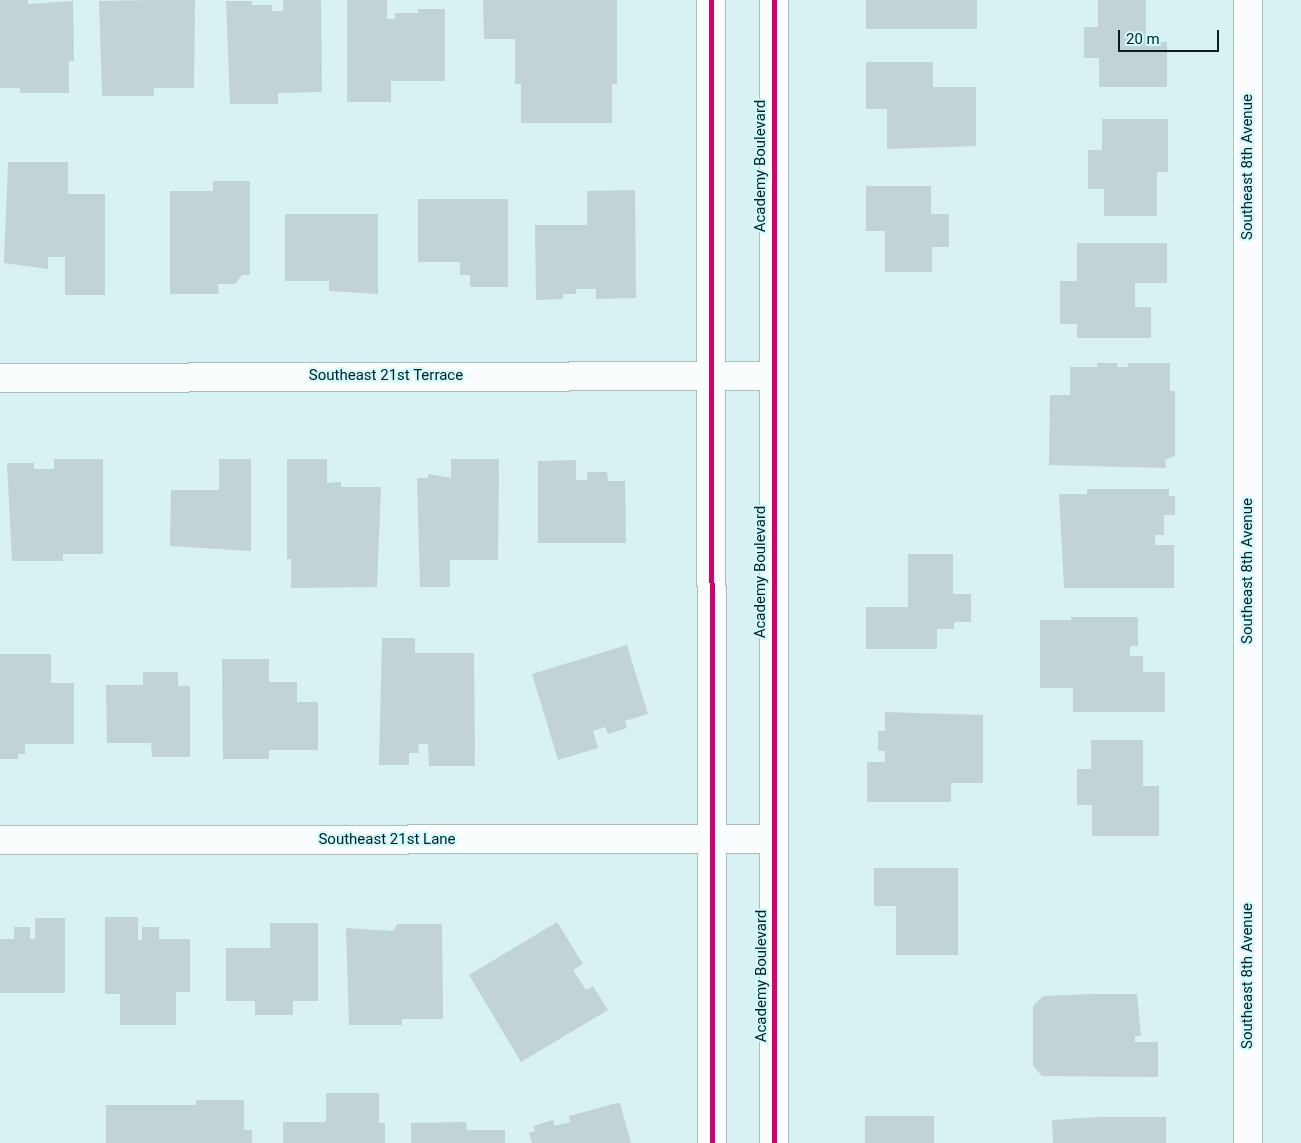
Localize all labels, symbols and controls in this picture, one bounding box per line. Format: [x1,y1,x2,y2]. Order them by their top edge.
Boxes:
scale bar [1121,20,1222,52]
text: 20 m [1126,30,1160,48]
street label: Southeast 8th Avenue [1239,94,1257,240]
street label: Academy Boulevard [752,100,770,232]
street label: Southeast 21st Terrace [309,367,463,385]
street label: Southeast 8th Avenue [1239,498,1257,644]
street label: Academy Boulevard [752,506,770,638]
street label: Southeast 21st Lane [318,831,456,849]
street label: Southeast 8th Avenue [1239,903,1257,1049]
street label: Academy Boulevard [753,910,771,1042]

